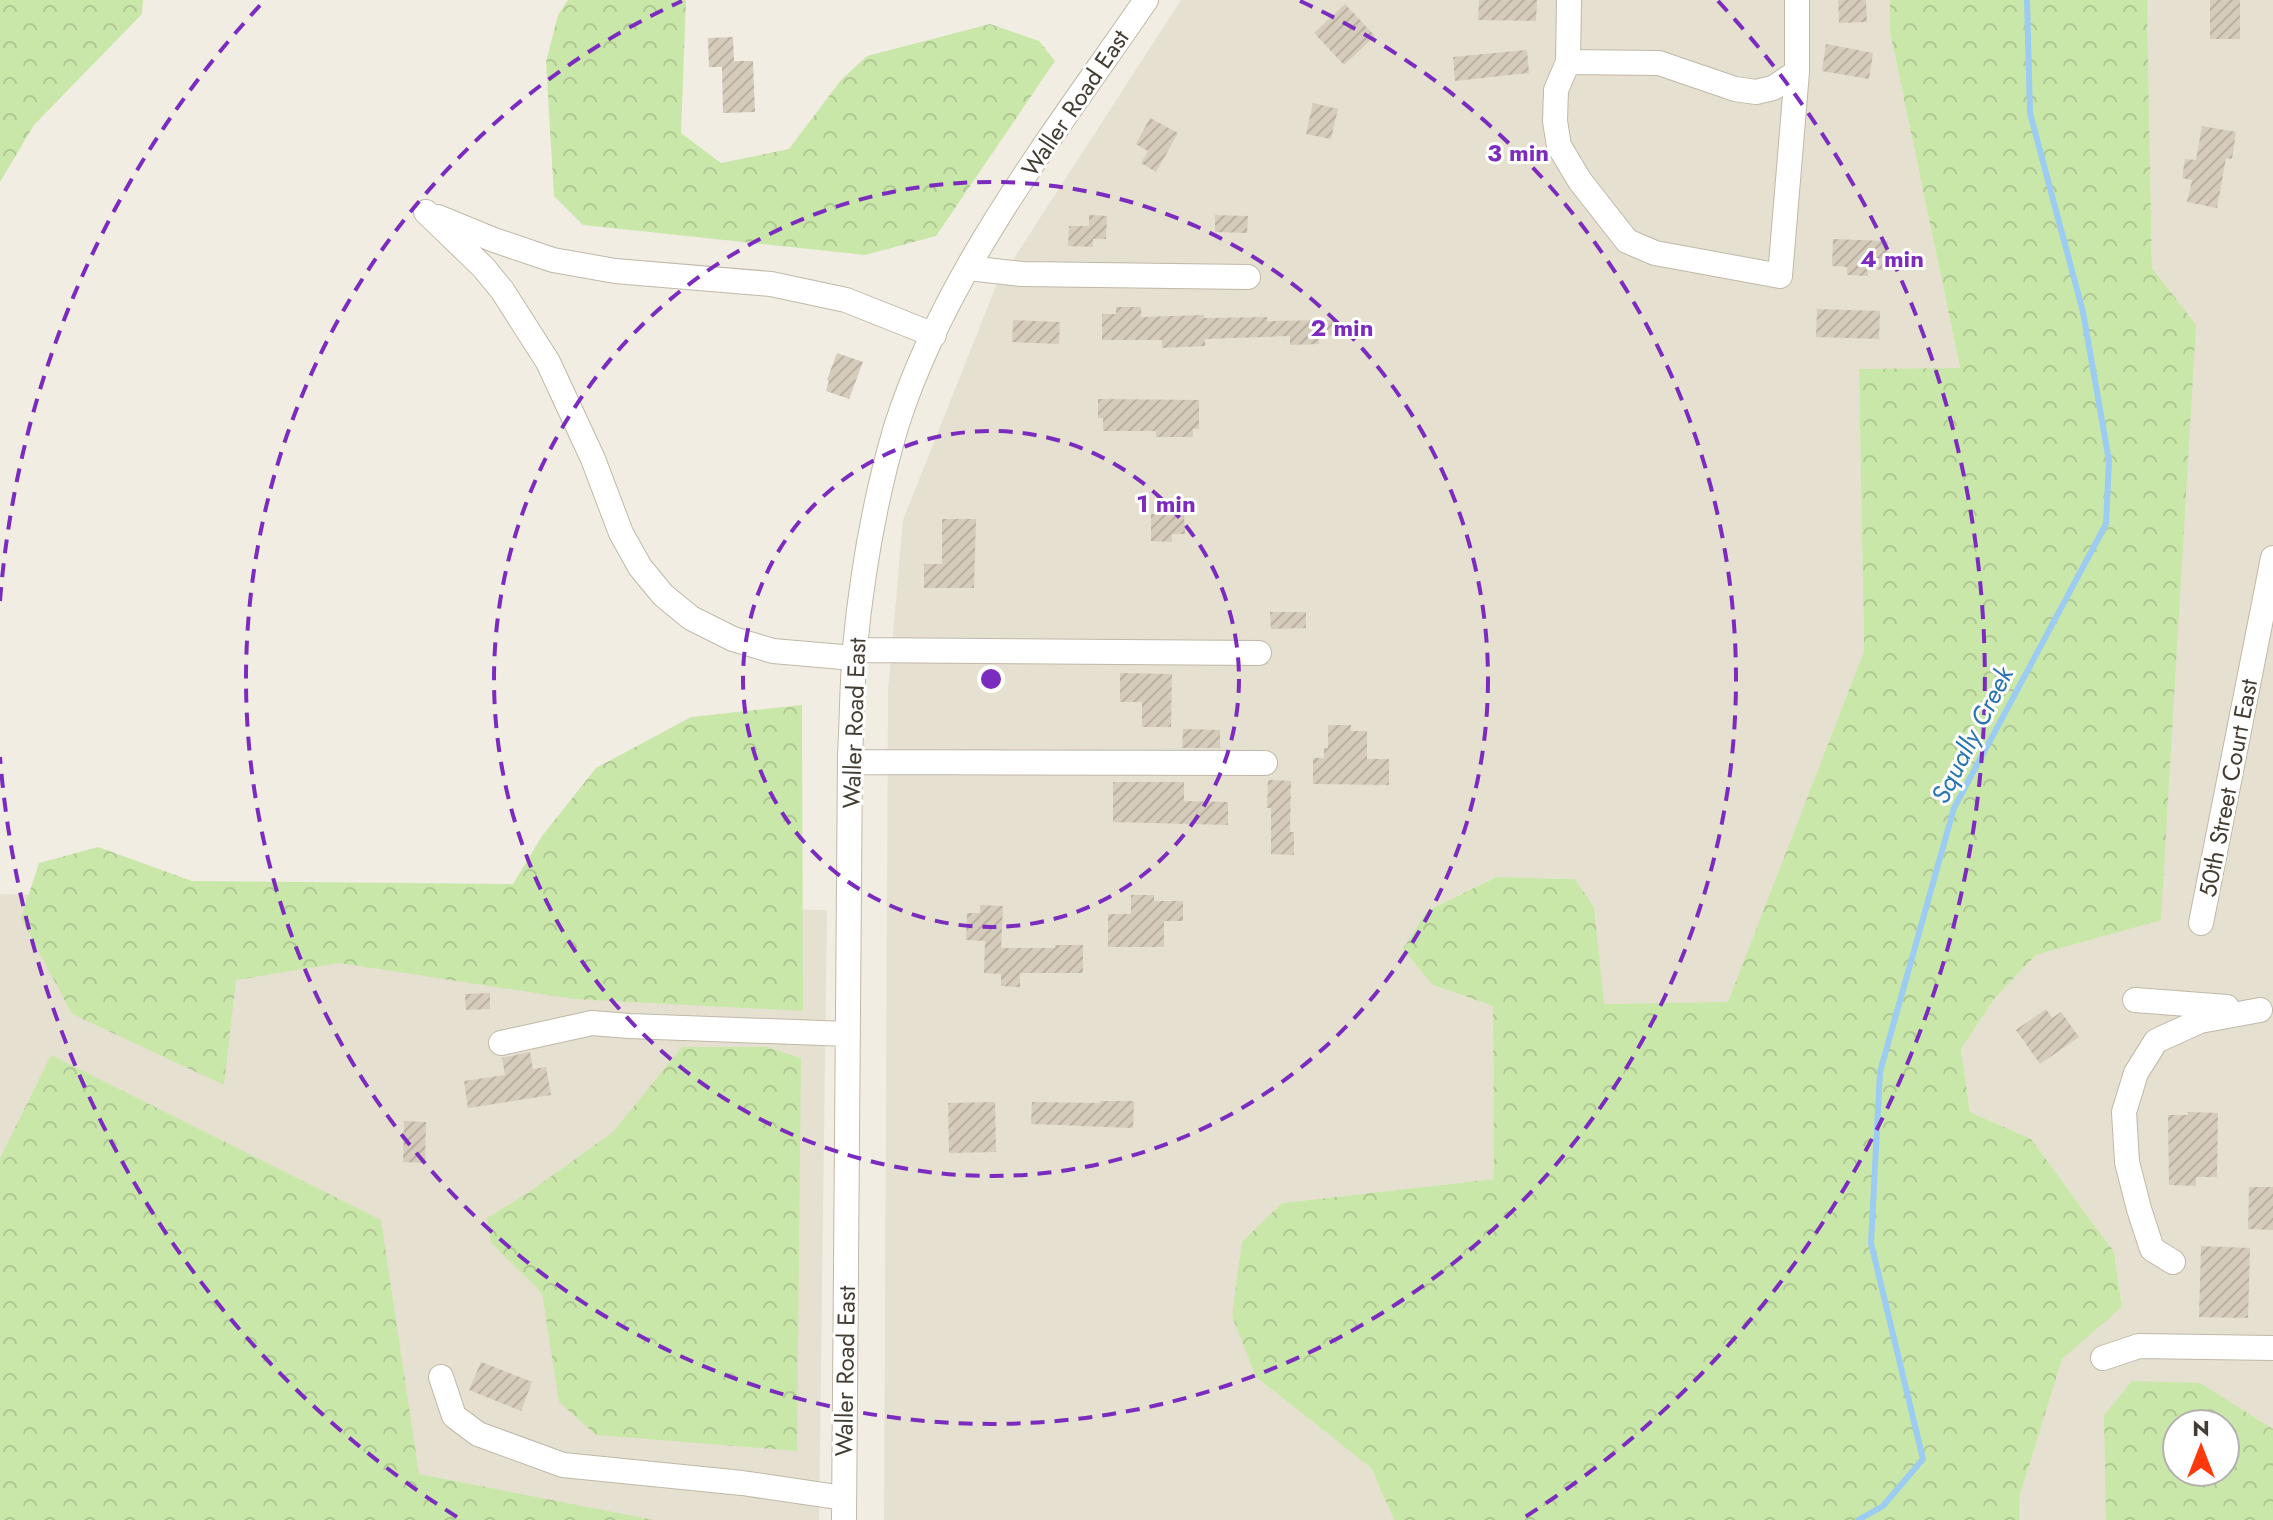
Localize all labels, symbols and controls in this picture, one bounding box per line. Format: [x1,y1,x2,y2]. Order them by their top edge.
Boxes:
street label: Waller Road East [1013,22,1137,184]
text: 3 min [1487,135,1549,170]
text: 4 min [1860,241,1924,276]
text: 2 min [1310,310,1374,345]
text: 1 min [1136,486,1196,521]
street label: Waller Road East [834,637,874,809]
water label: Squally Creek [1921,658,2024,810]
centre of rings [977,665,1005,693]
street label: 50th Street Court East [2190,676,2266,900]
street label: Waller Road East [826,1285,864,1457]
north arrow [2161,1408,2241,1488]
text: N [2192,1412,2210,1444]

